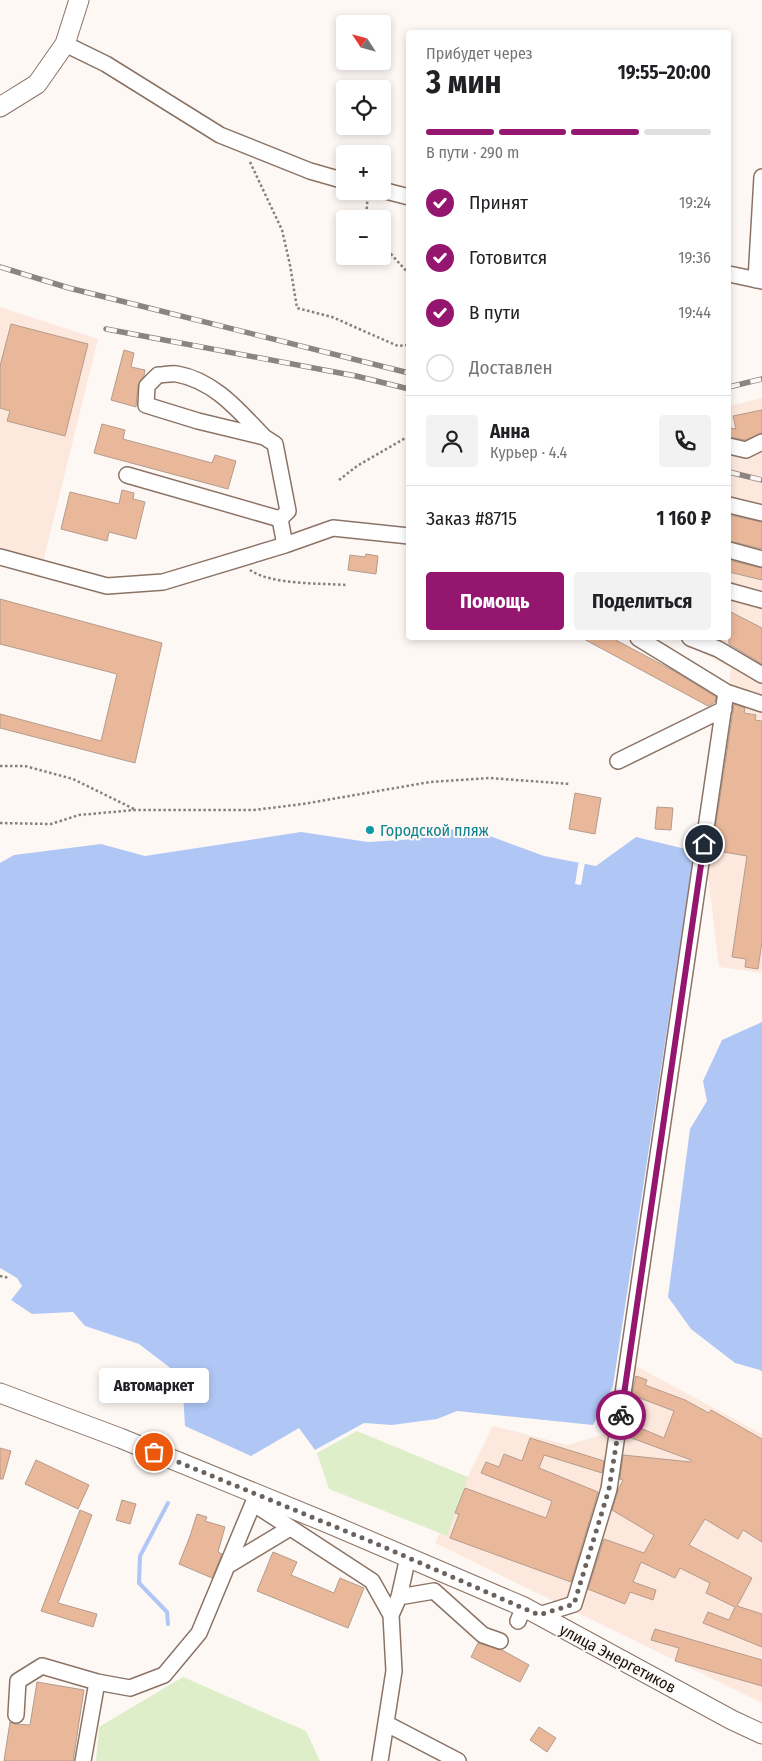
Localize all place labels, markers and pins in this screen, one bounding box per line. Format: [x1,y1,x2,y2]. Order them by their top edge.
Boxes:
place label: Городской пляж [380,821,490,840]
pin [683,823,725,865]
marker: Городской пляж [364,824,376,836]
callout: Автомаркет [99,1367,209,1402]
pin [133,1431,175,1473]

